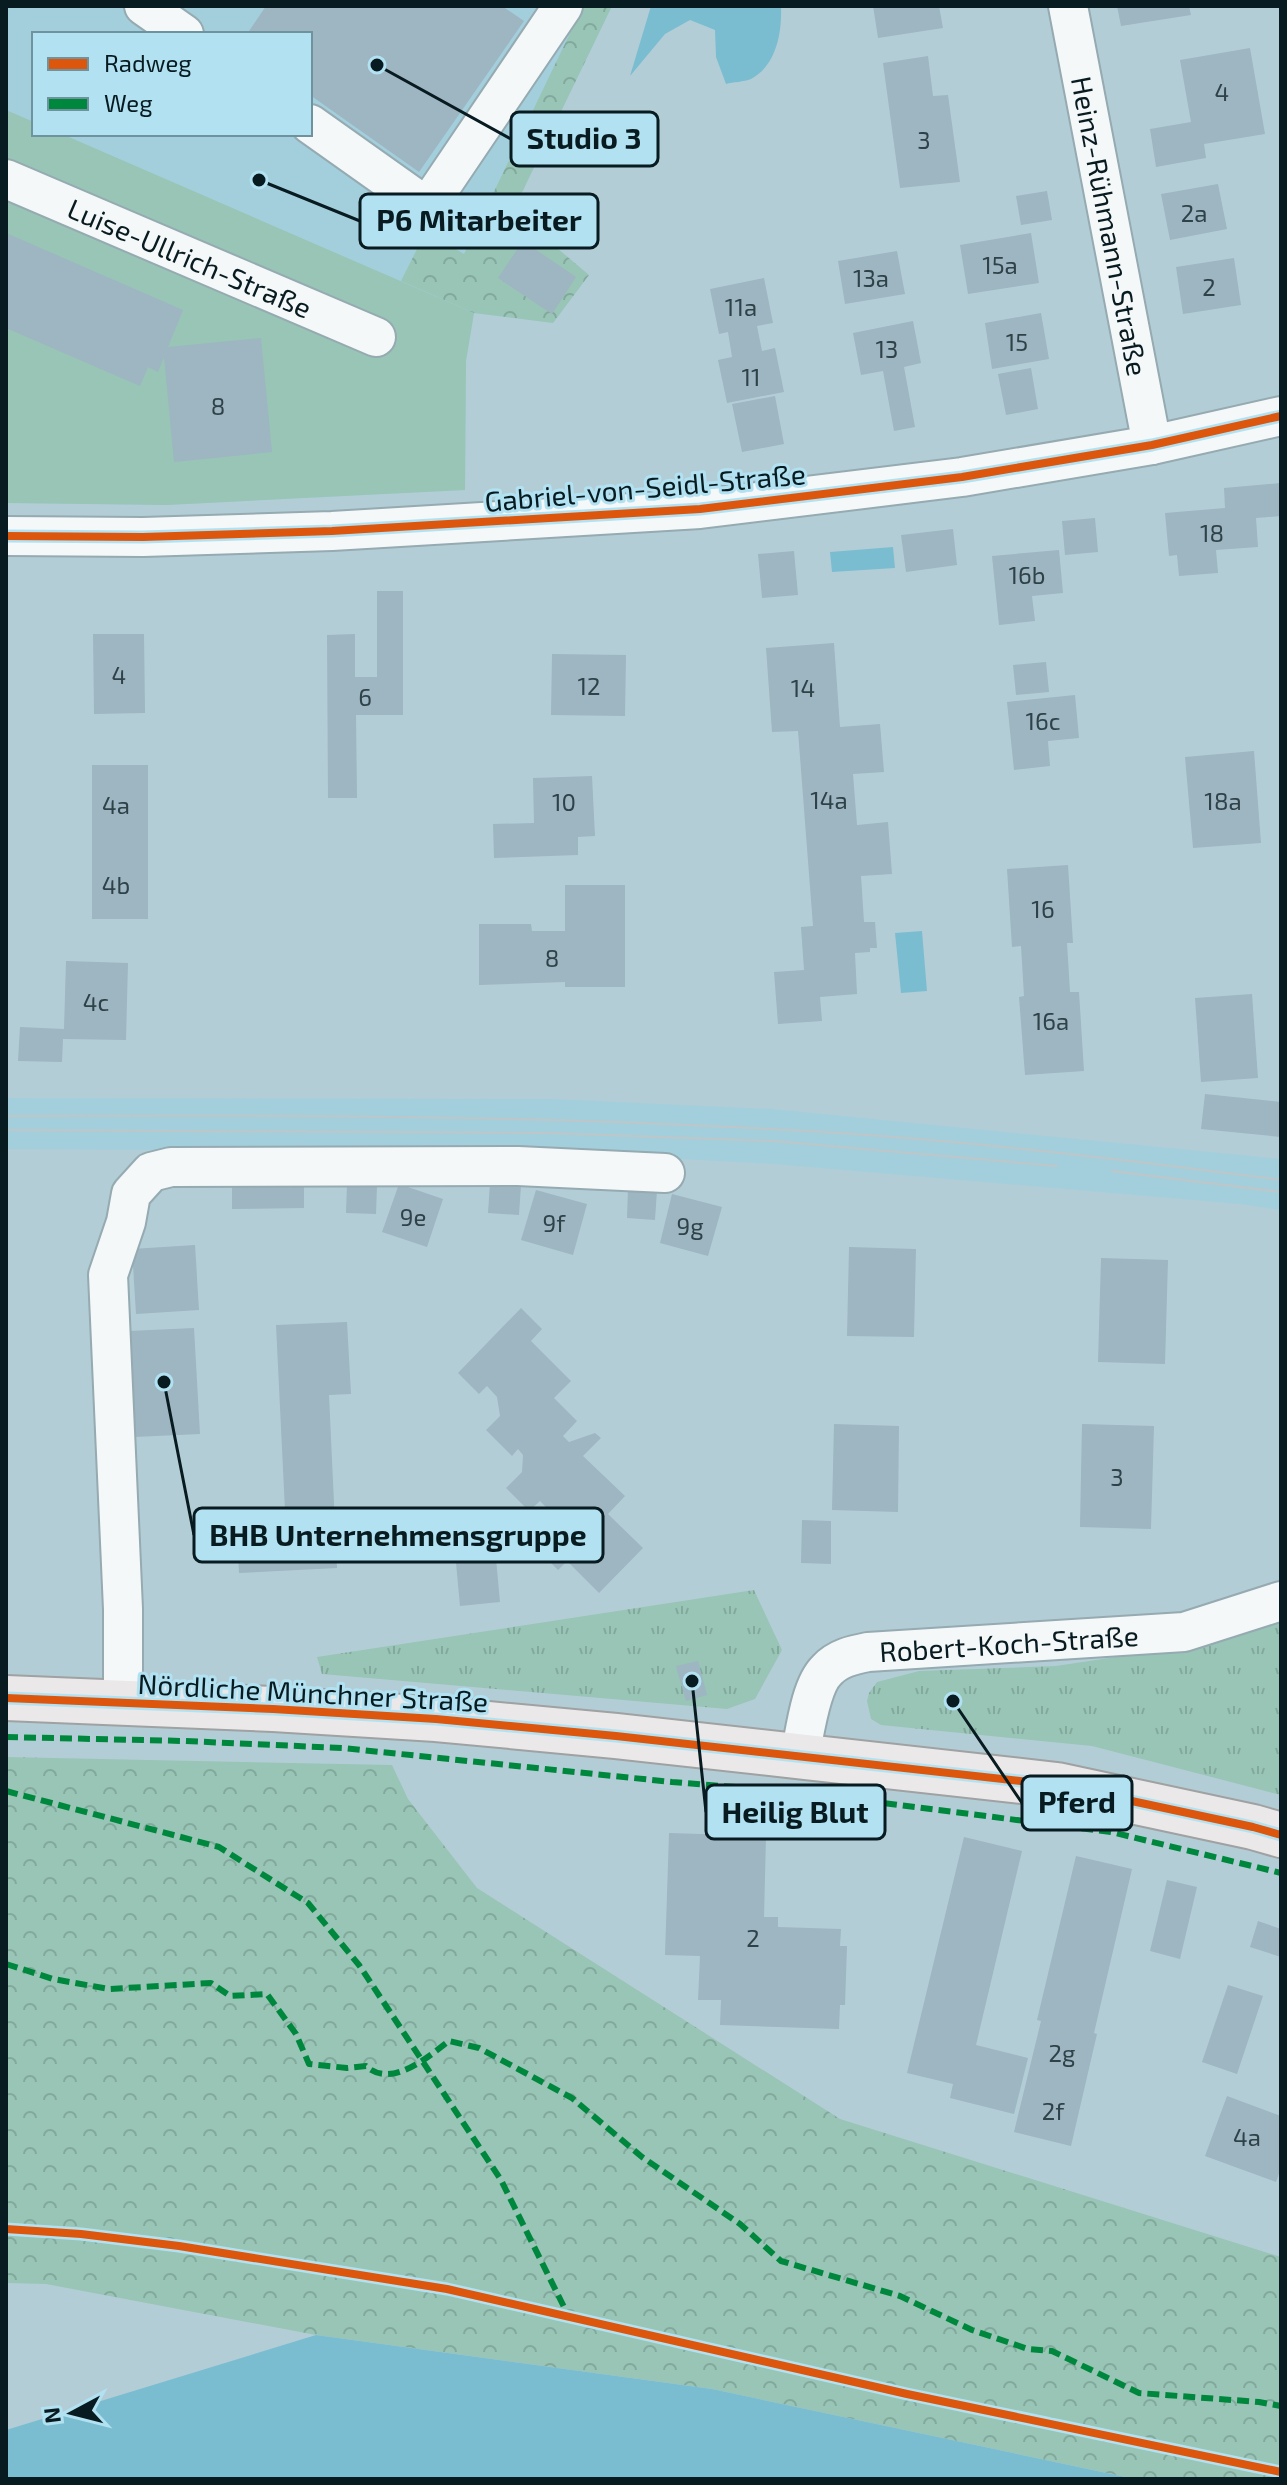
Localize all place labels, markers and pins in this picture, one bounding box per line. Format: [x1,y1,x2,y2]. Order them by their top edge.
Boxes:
callout: Studio 3 [511,112,658,166]
callout: P6 Mitarbeiter [360,194,598,248]
callout: BHB Unternehmensgruppe [194,1508,603,1562]
callout: Pferd [1022,1776,1132,1830]
callout: Heilig Blut [706,1785,885,1839]

